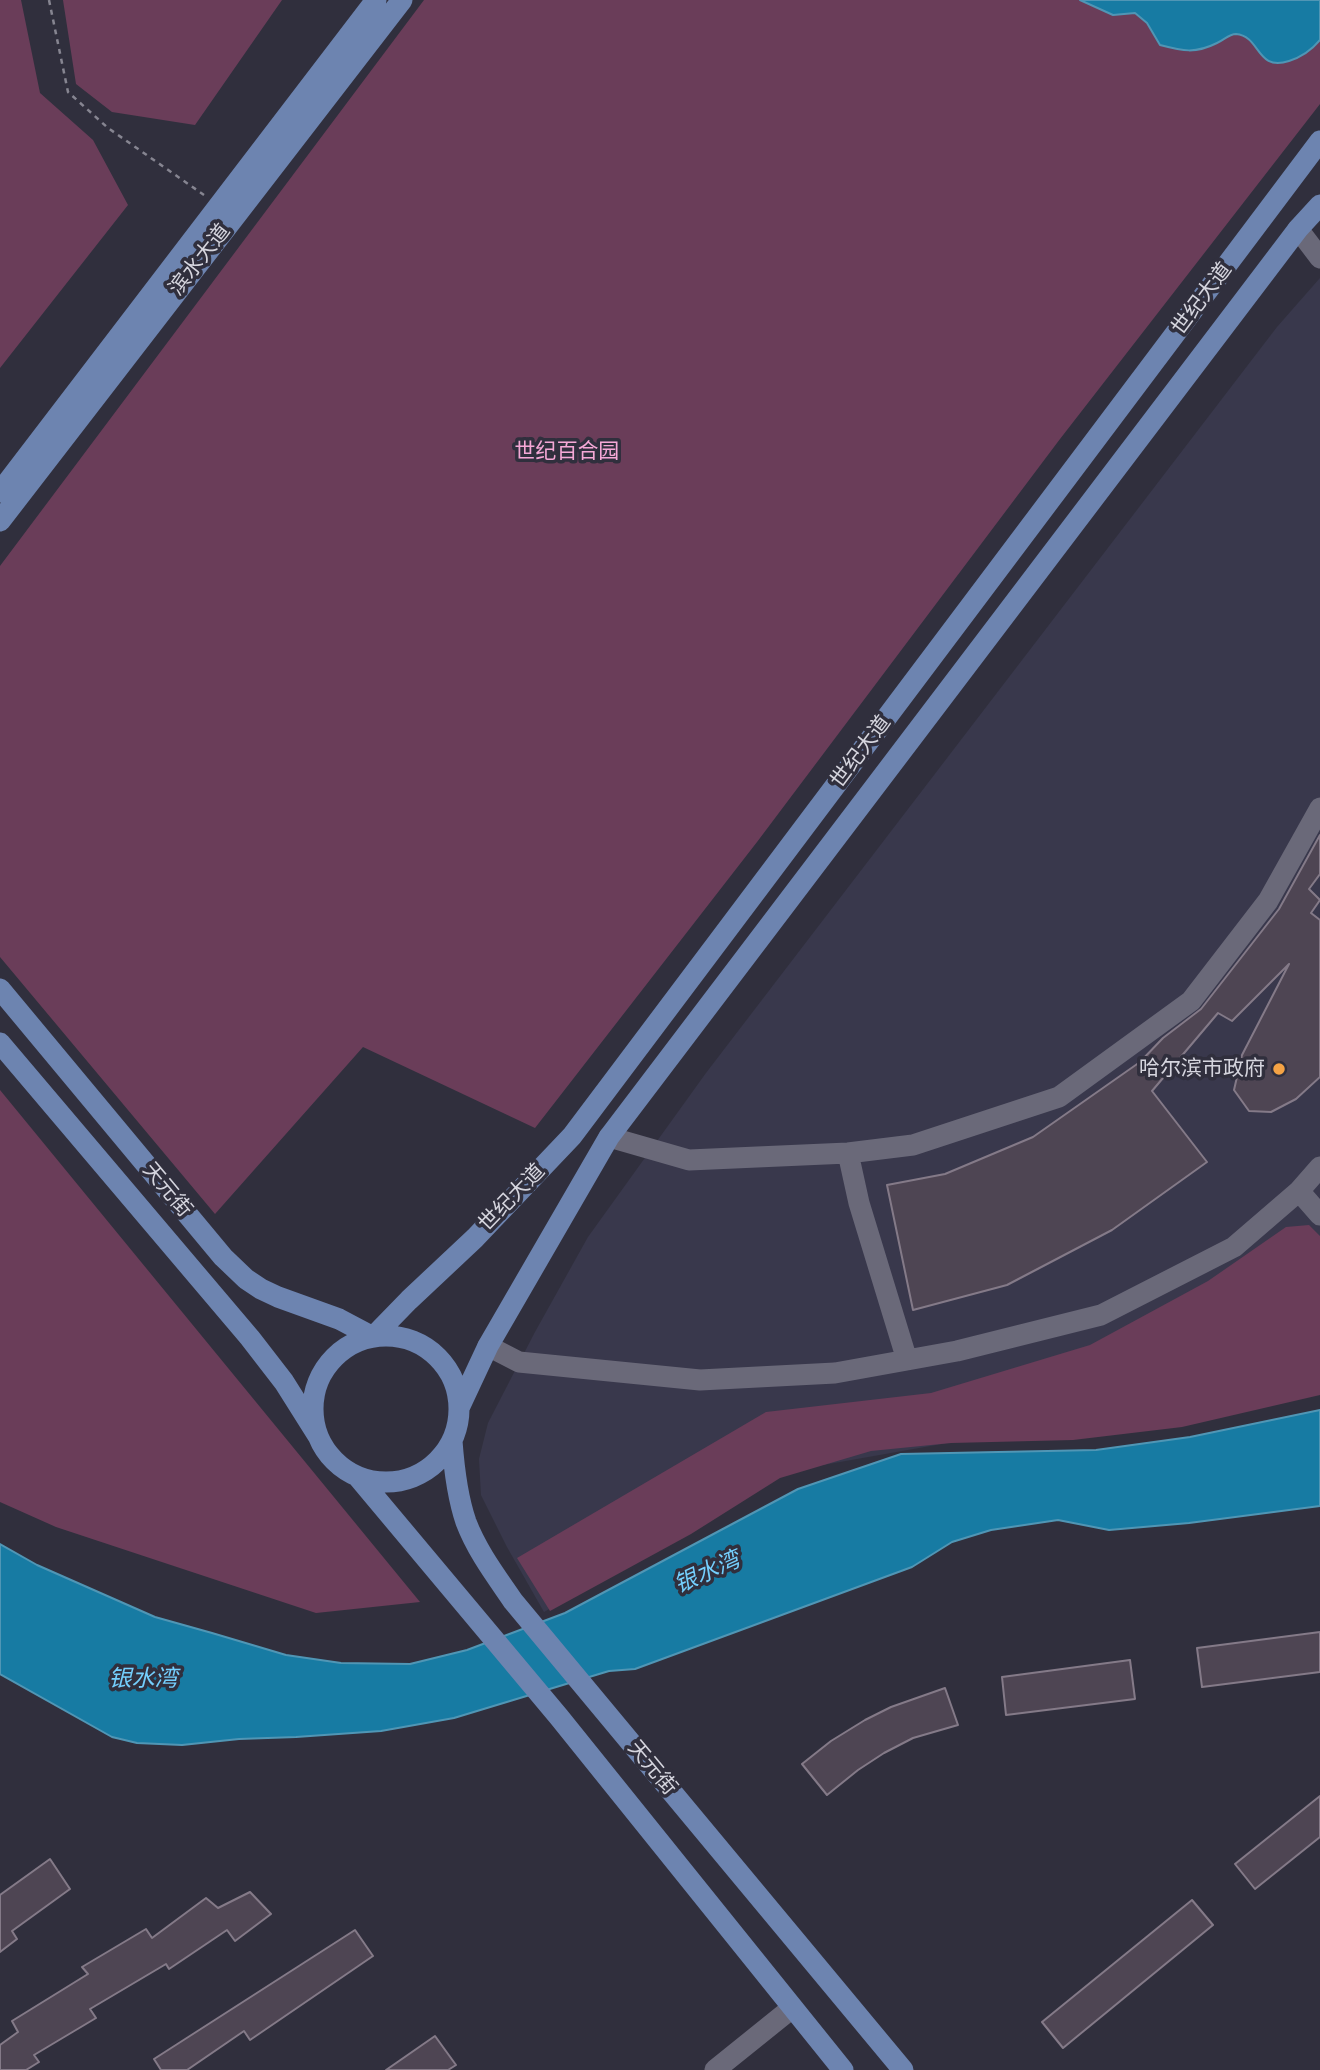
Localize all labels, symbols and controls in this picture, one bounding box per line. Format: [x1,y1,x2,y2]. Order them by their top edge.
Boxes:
street label: 滨水大道 [164,219,236,301]
street label: 世纪大道 [1167,258,1237,340]
park label: 世纪百合园 [515,439,619,465]
street label: 世纪大道 [826,711,896,793]
place label: 哈尔滨市政府 [1139,1056,1265,1082]
marker: 哈尔滨市政府 [1271,1061,1287,1077]
street label: 天元街 [137,1158,197,1222]
street label: 世纪大道 [474,1159,550,1237]
water label: 银水湾 [670,1546,744,1600]
water label: 银水湾 [109,1665,177,1693]
street label: 天元街 [622,1736,682,1800]

